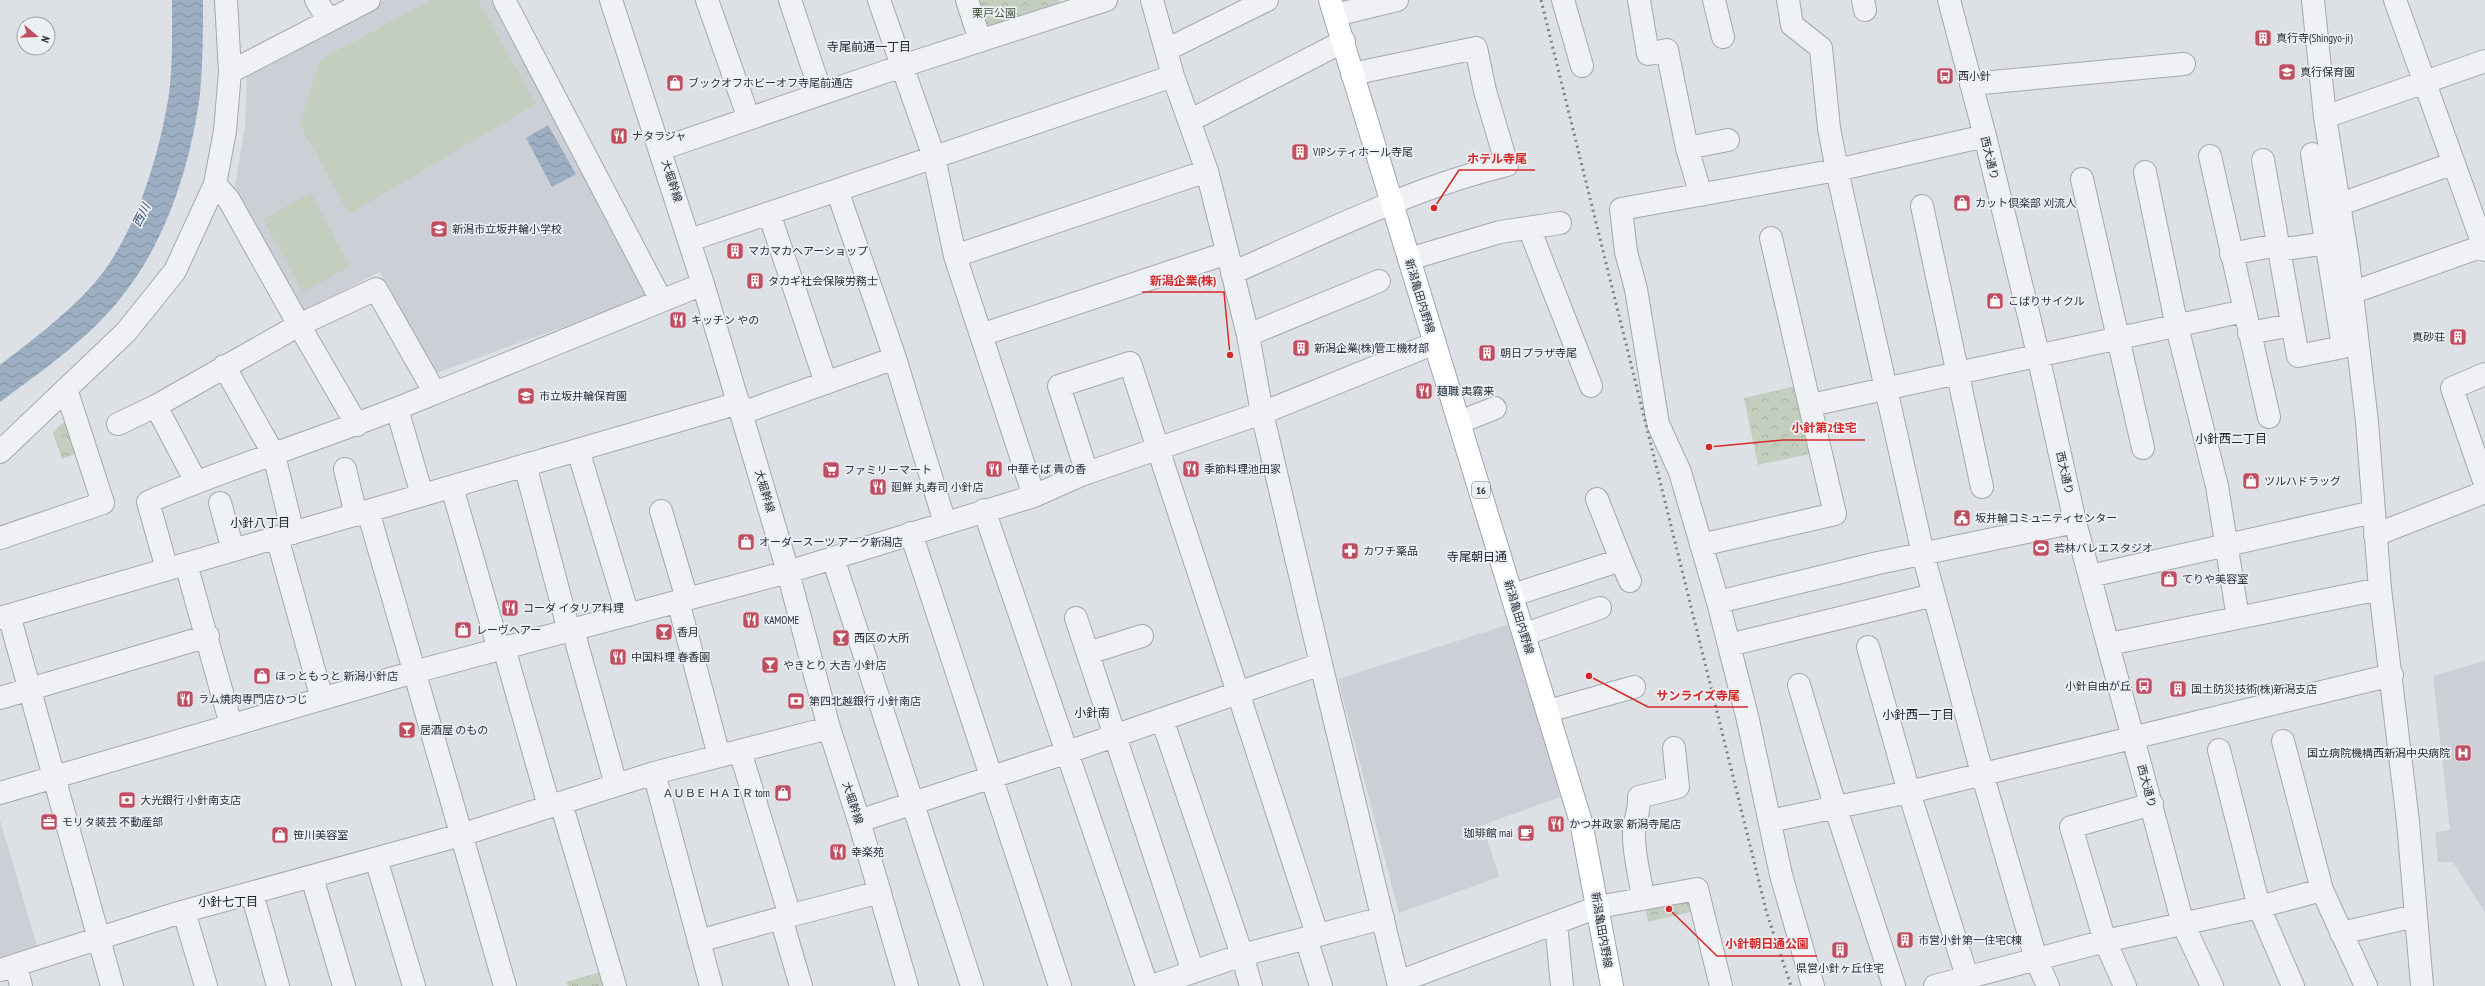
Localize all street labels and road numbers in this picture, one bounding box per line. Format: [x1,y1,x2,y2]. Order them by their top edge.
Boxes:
street label: 西大通り [1978,135,2002,181]
street label: 大堀幹線 [659,158,685,204]
street label: 新潟亀田内野線 [1402,257,1438,335]
street label: 西大通り [2053,450,2077,496]
street label: 大堀幹線 [752,468,778,514]
road number: 16 [1472,482,1490,498]
street label: 新潟亀田内野線 [1501,578,1537,656]
street label: 西大通り [2135,763,2159,809]
street label: 大堀幹線 [840,780,866,826]
street label: 新潟亀田内野線 [1588,891,1616,969]

